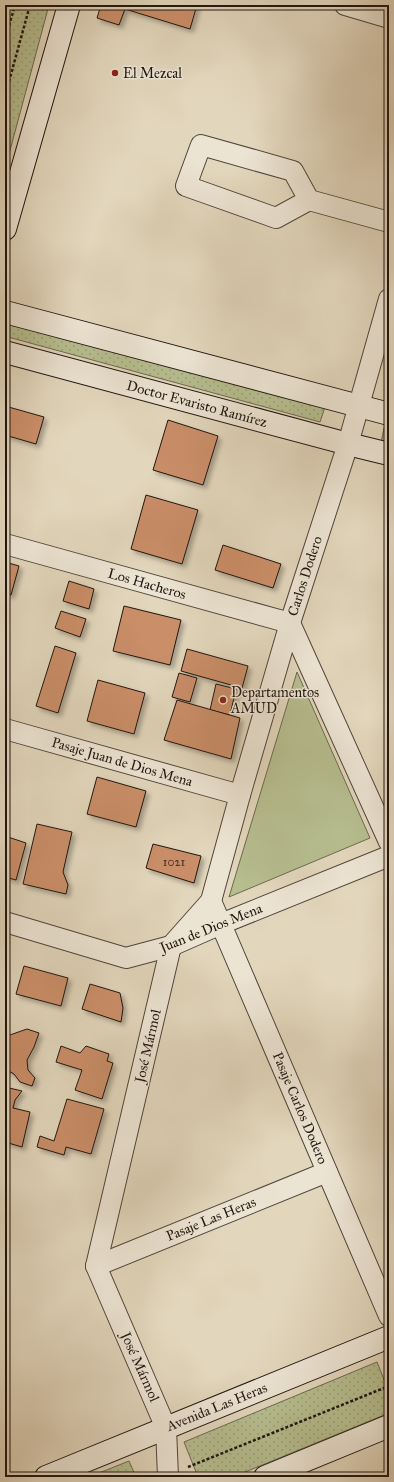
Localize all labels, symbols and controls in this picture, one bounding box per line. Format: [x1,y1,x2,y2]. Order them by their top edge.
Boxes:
place label: El Mezcal [123,65,182,82]
marker: El Mezcal [110,68,120,78]
street label: Doctor Evaristo Ramírez [125,377,270,431]
street label: Carlos Dodero [284,534,326,618]
street label: Los Hacheros [106,565,188,603]
place label: Departamentos AMUD [230,684,319,717]
marker: Departamentos AMUD [218,695,228,705]
street label: Pasaje Juan de Dios Mena [49,734,195,791]
house number: 1021 [163,855,185,869]
street label: Juan de Dios Mena [155,900,265,958]
street label: José Mármol [131,1008,166,1086]
street label: Pasaje Carlos Dodero [269,1049,331,1167]
street label: Pasaje Las Heras [164,1193,258,1245]
street label: José Mármol [115,1328,163,1405]
street label: Avenida Las Heras [163,1379,270,1435]

